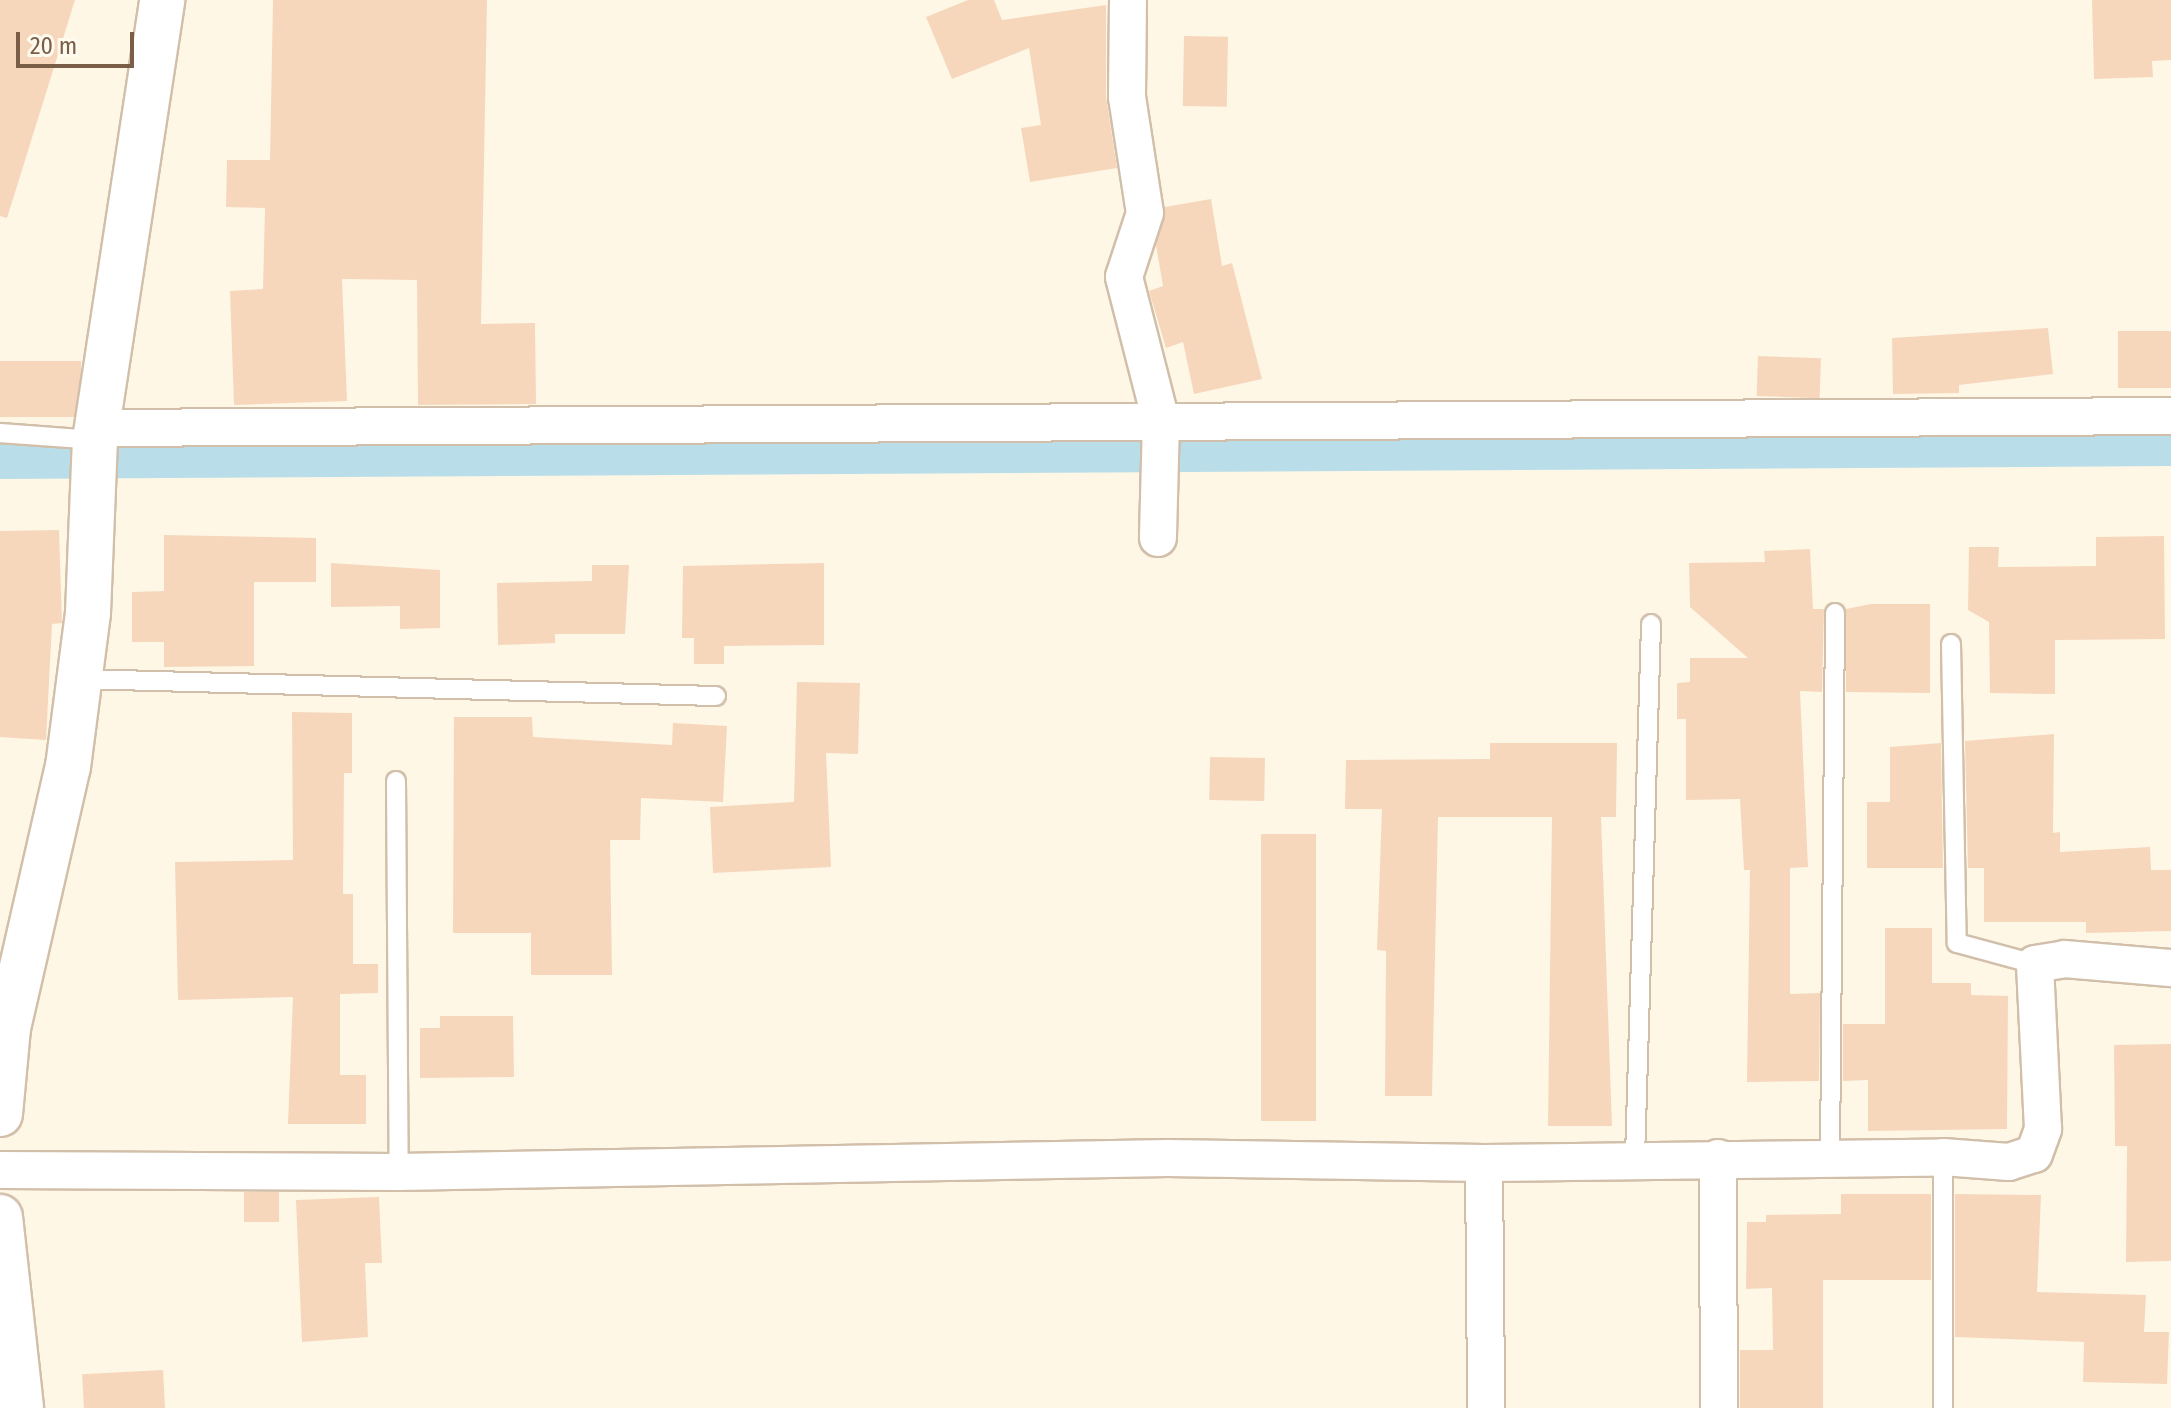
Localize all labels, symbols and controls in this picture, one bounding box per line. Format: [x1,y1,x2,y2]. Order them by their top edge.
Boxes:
scale bar [20,16,138,66]
text: 20 m [30,32,77,60]

